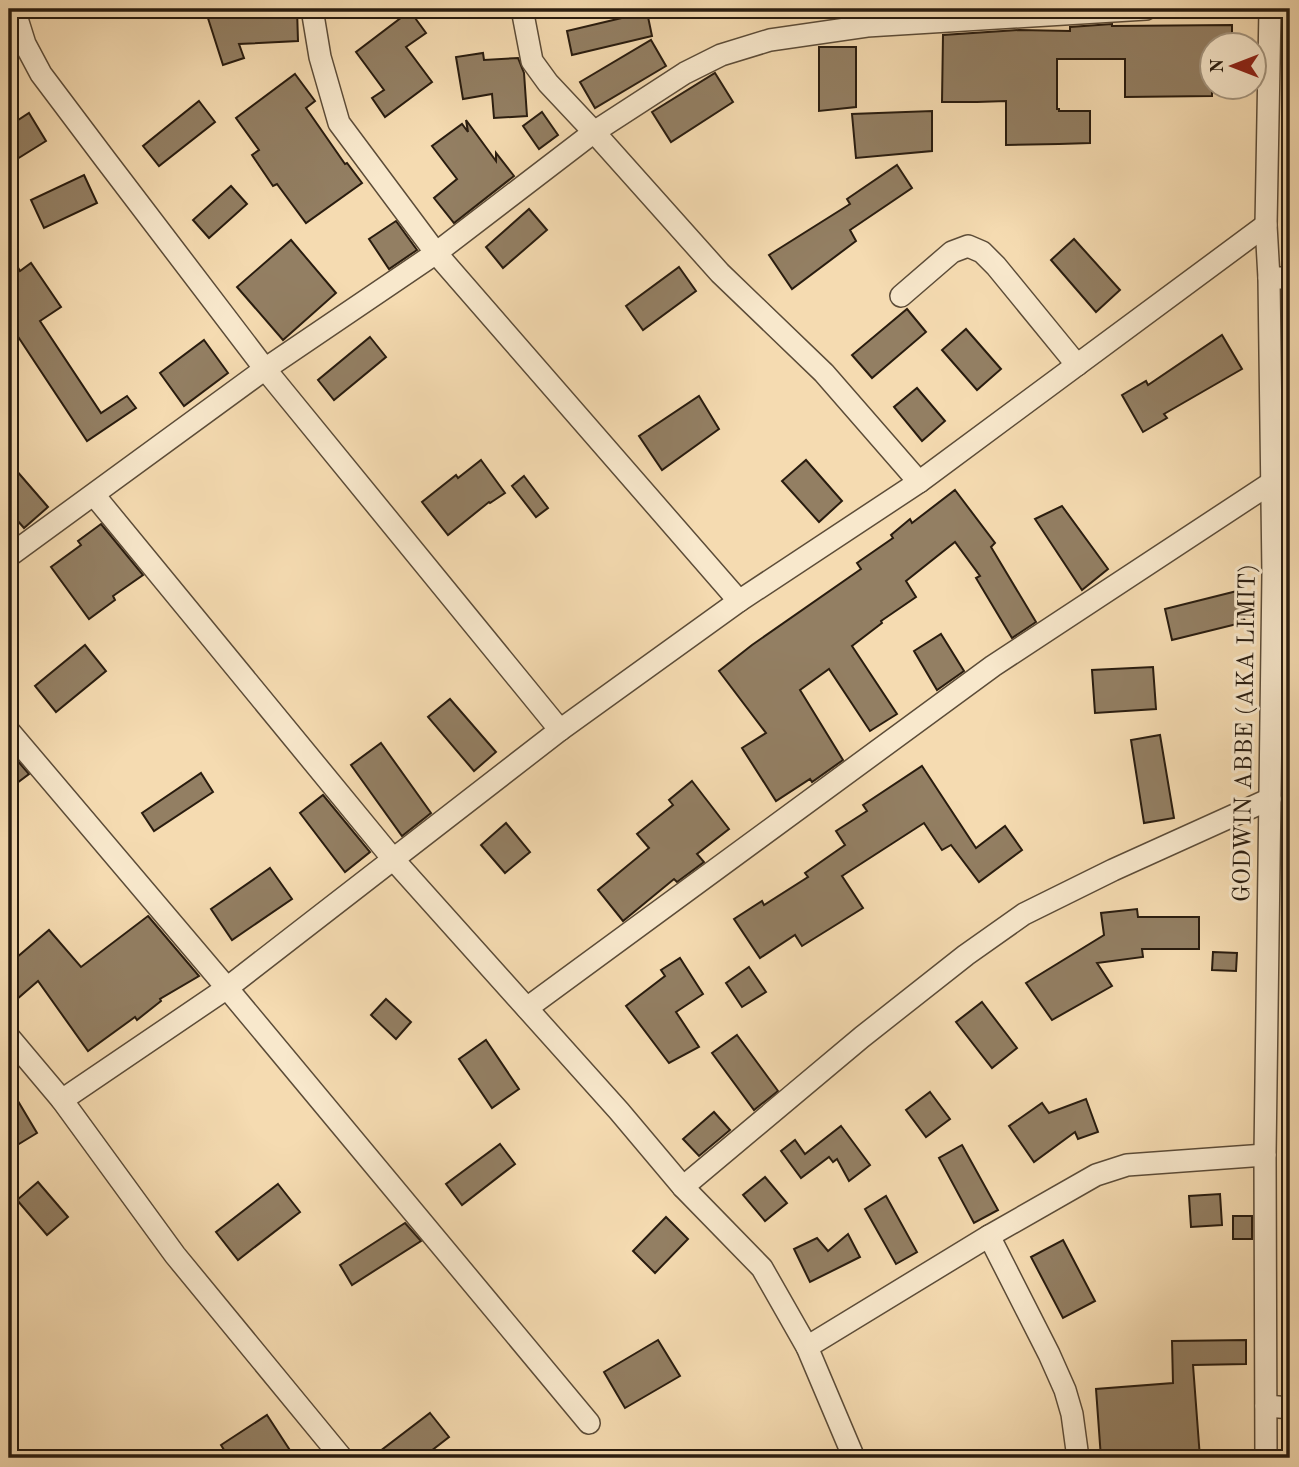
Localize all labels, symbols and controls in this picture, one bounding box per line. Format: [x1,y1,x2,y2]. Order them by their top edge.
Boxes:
north arrow [1198,32,1268,102]
text: N [1209,58,1228,73]
street label: GODWIN ABBE (AKA LIMIT) [1231,564,1261,902]

